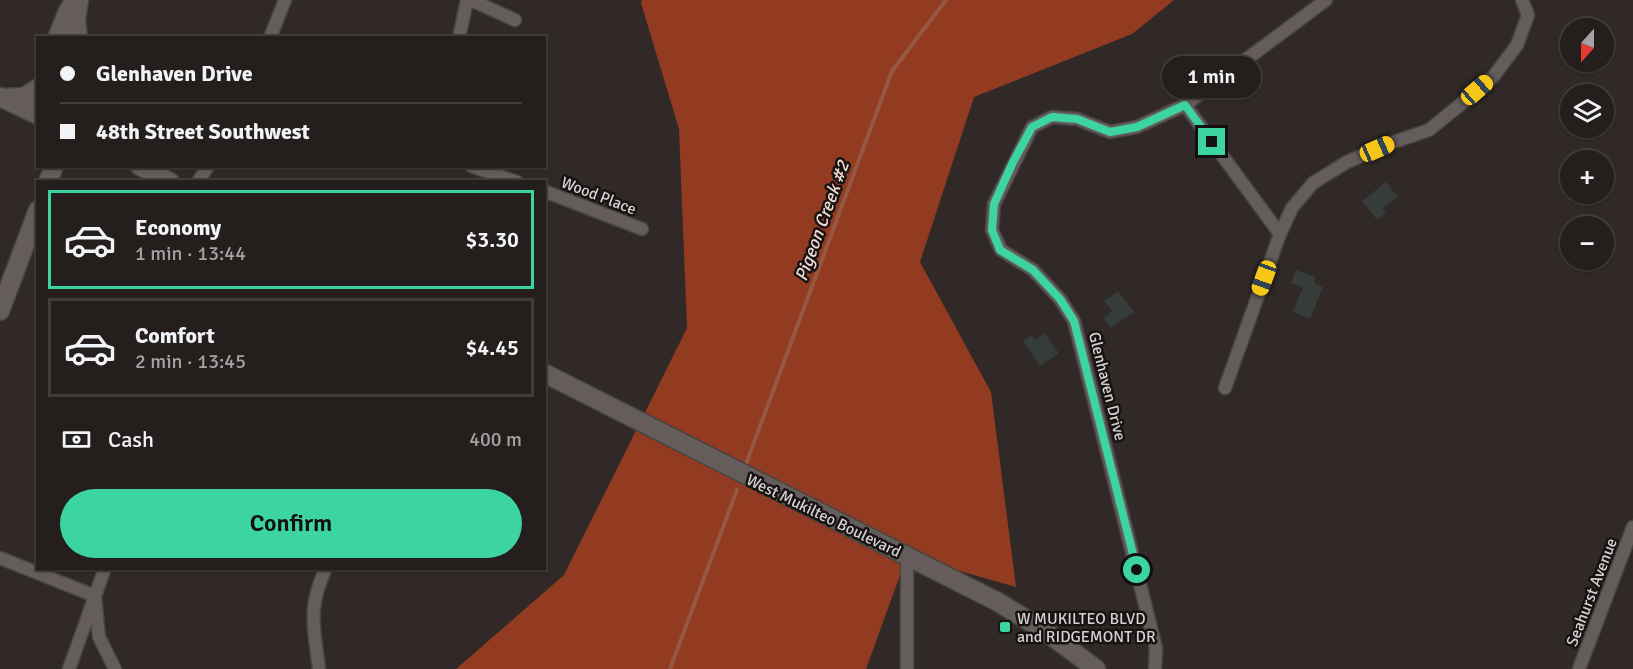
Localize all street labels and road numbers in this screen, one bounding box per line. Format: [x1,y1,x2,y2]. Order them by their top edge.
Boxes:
street label: Wood Place [558,172,639,219]
street label: Glenhaven Drive [1084,330,1130,443]
street label: West Mukilteo Boulevard [743,470,904,562]
street label: Seahurst Avenue [1562,535,1622,649]

